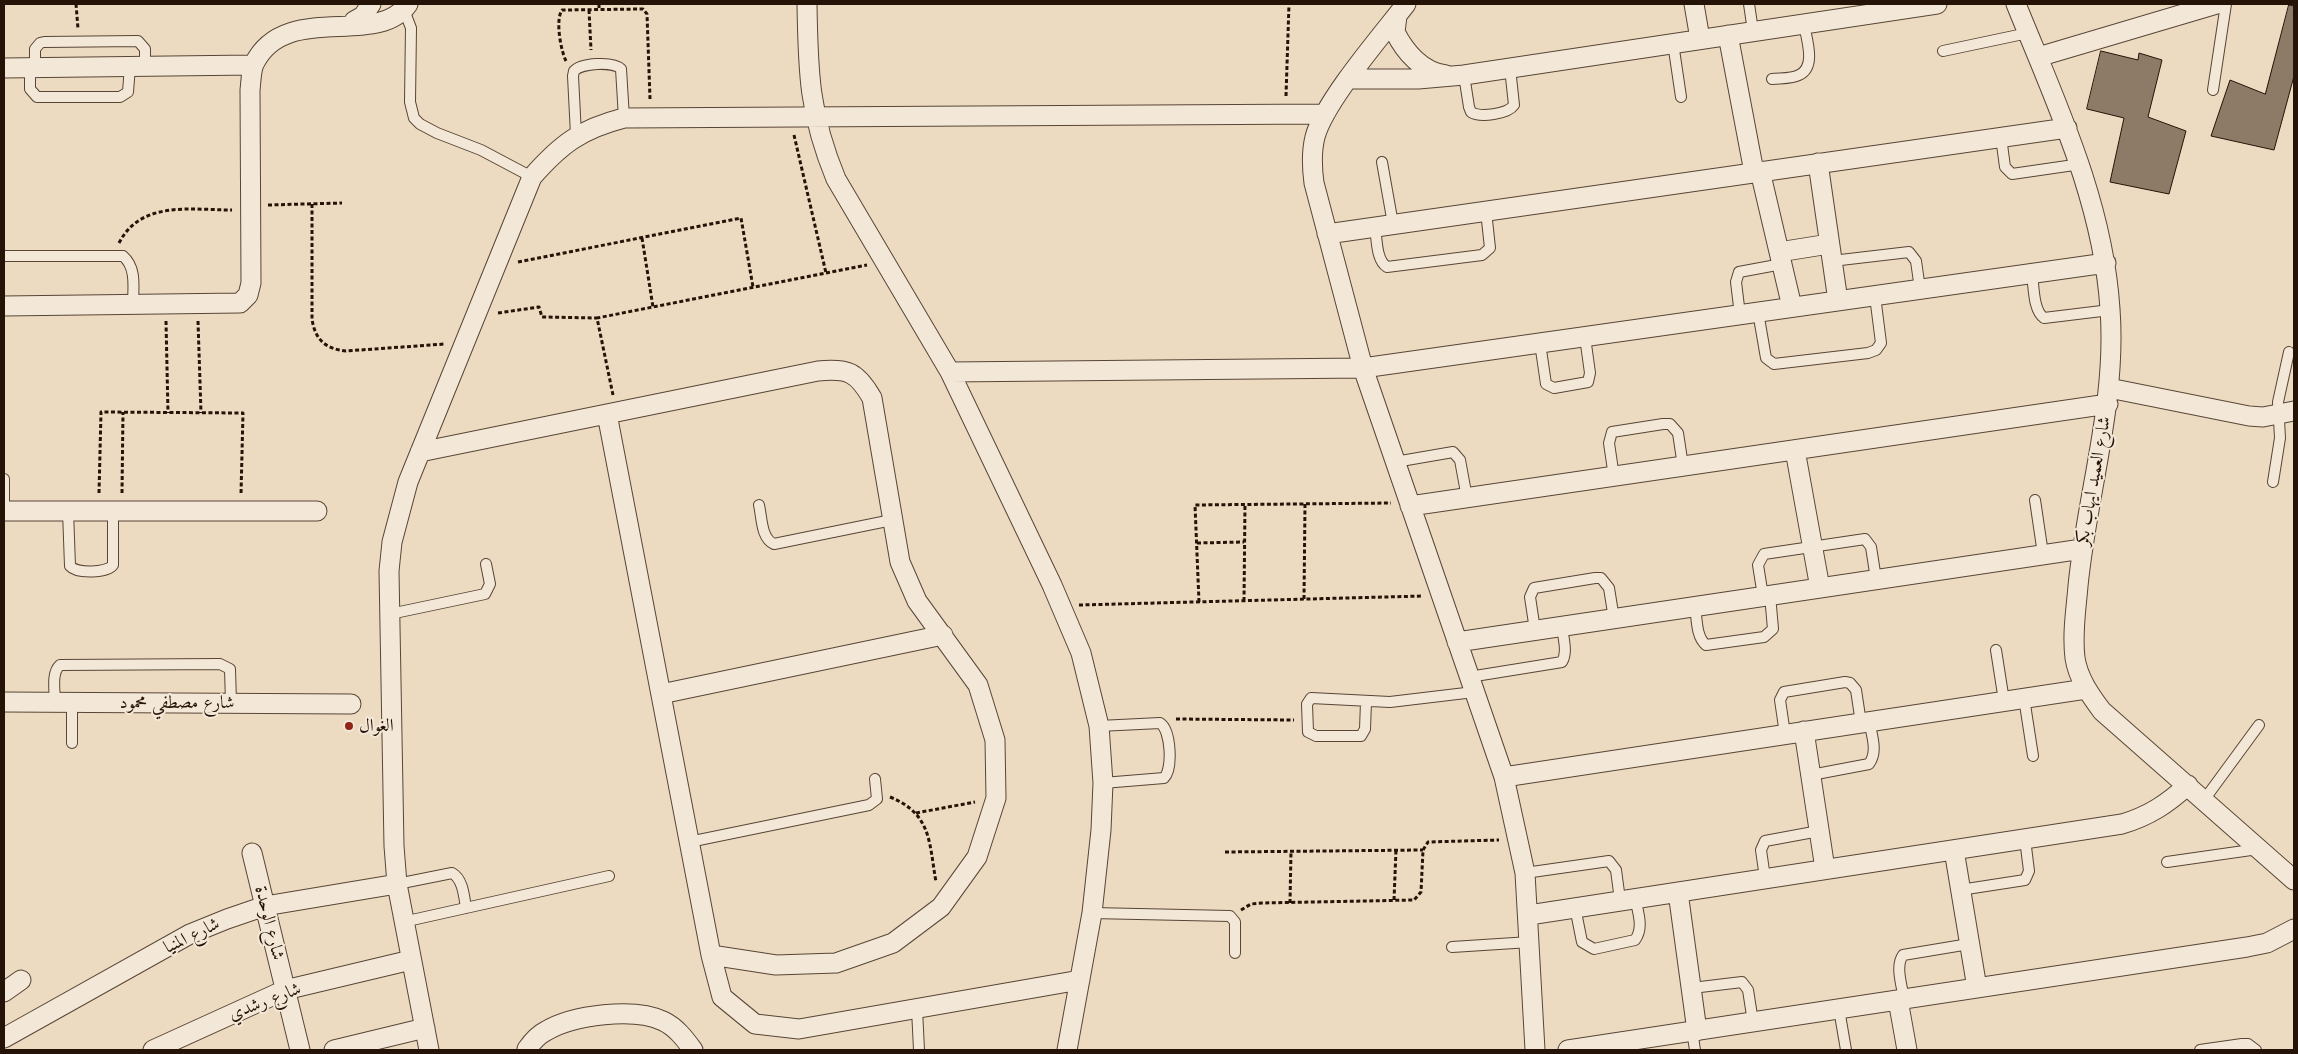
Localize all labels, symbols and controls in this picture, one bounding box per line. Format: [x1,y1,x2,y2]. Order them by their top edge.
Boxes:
street label: شارع العميد ايهاب بكر [2072,415,2116,547]
street label: شارع مصطفي محمود [120,692,234,714]
place label: الغوال [359,715,394,737]
marker: الغوال [343,720,355,732]
street label: شارع الوحدة [249,884,289,962]
street label: شارع المنيا [161,913,223,959]
street label: شارع رشدي [226,978,304,1026]

